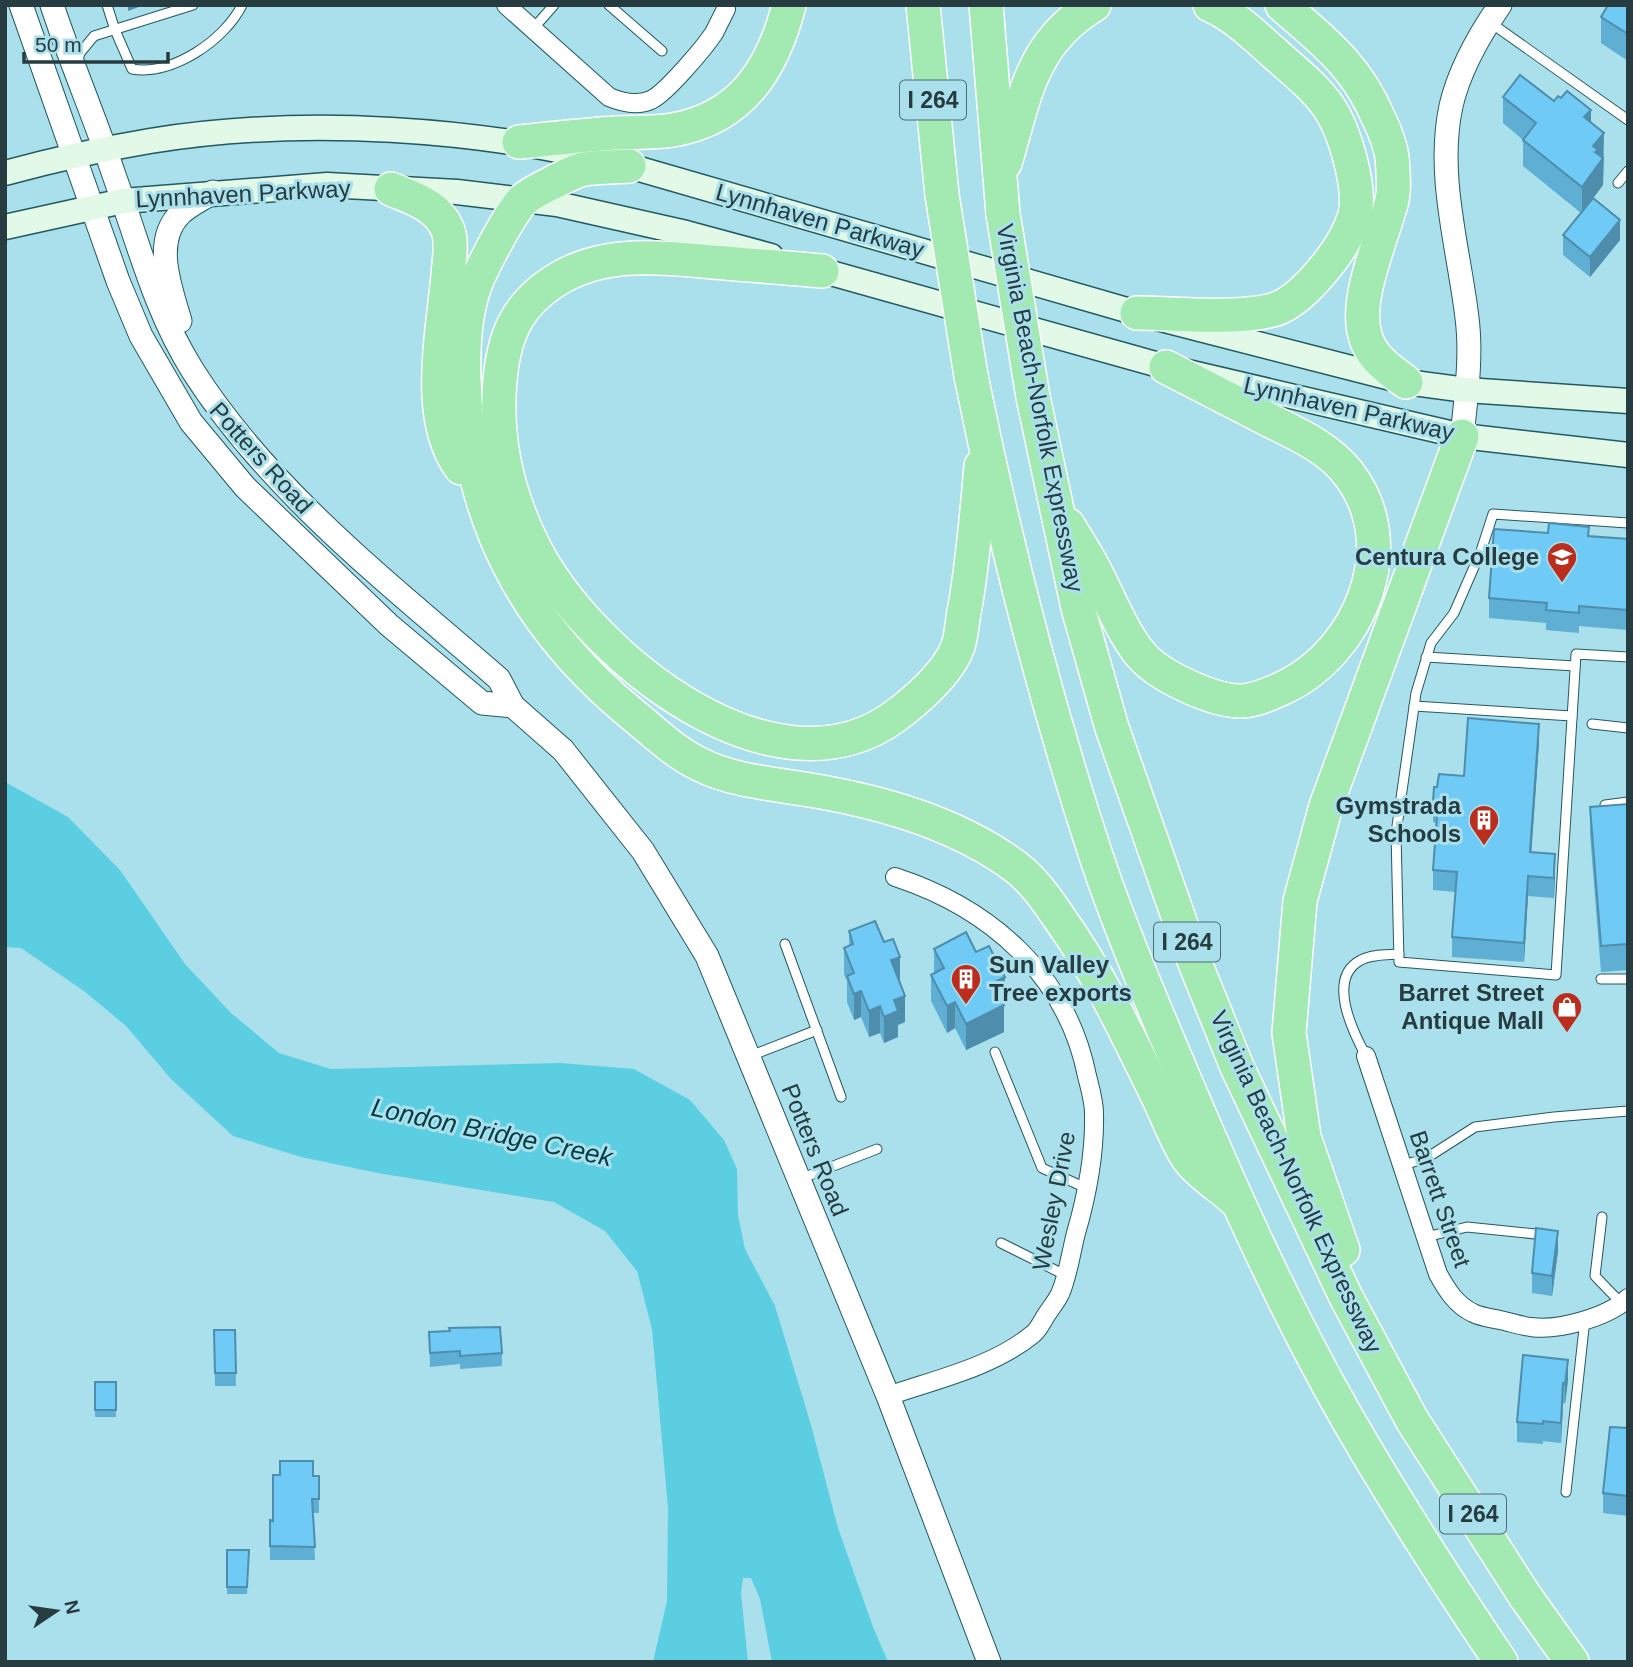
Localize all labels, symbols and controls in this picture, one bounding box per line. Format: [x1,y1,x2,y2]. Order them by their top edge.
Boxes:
scale bar [24,21,168,65]
text: 50 m [35,33,82,56]
road number: I 264 [900,80,966,120]
street label: Lynnhaven Parkway [135,174,351,213]
street label: Lynnhaven Parkway [713,178,927,263]
street label: Virginia Beach-Norfolk Expressway [992,222,1089,594]
street label: Lynnhaven Parkway [1241,371,1457,446]
street label: Potters Road [204,397,318,519]
school or university icon: Centura College [1545,540,1579,584]
place label: Centura College [1355,543,1539,570]
place label: Gymstrada Schools [1336,792,1462,847]
building icon: Gymstrada Schools [1467,803,1501,847]
road number: I 264 [1154,923,1220,962]
place label: Sun Valley Tree exports [989,951,1132,1006]
building icon: Sun Valley Tree exports [949,962,983,1006]
place label: Barret Street Antique Mall [1399,979,1544,1034]
shop icon: Barret Street Antique Mall [1550,990,1584,1034]
street label: Virginia Beach-Norfolk Expressway [1205,1006,1388,1357]
street label: Potters Road [777,1080,854,1220]
water label: London Bridge Creek [369,1092,617,1173]
street label: Barrett Street [1404,1127,1477,1271]
street label: Wesley Drive [1027,1129,1080,1273]
road number: I 264 [1440,1494,1506,1534]
north arrow [21,1576,91,1646]
text: N [60,1598,84,1616]

